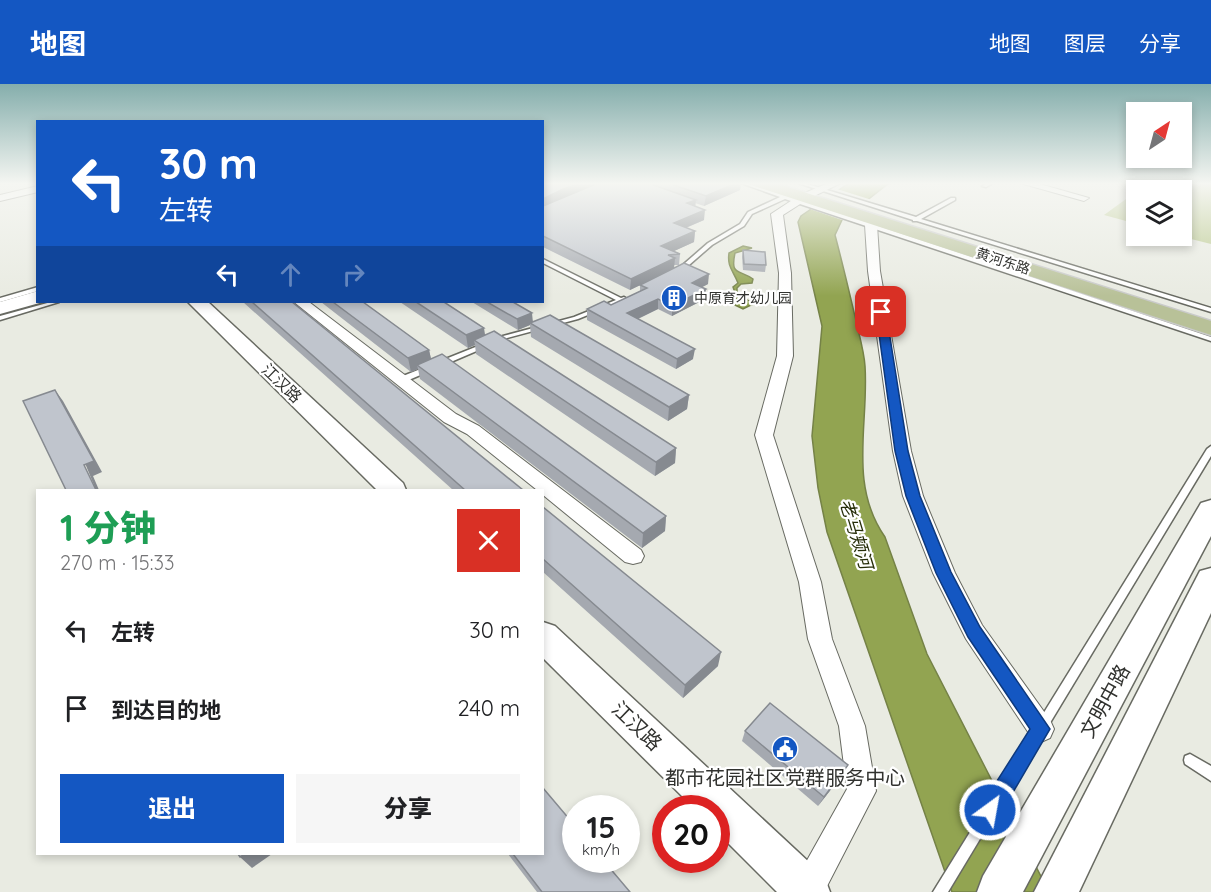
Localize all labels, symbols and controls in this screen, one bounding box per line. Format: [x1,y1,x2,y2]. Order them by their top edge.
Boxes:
text: 地图 [30,26,86,61]
text: 地图 [989,30,1031,56]
text: 图层 [1064,30,1106,56]
text: 分享 [1139,30,1181,56]
north arrow [1126,102,1192,168]
map controls [1126,102,1192,246]
text: 30 m [159,137,258,190]
icon: left [60,144,138,222]
button: layers [1126,180,1192,246]
text: 左转 [159,193,213,227]
street label: 黄河东路 [974,244,1032,278]
icon: left [211,258,244,291]
icon: ahead [274,258,307,291]
icon: right [337,258,370,291]
building icon: 中原育才幼儿园 [659,283,689,313]
pin [855,286,906,337]
place label: 中原育才幼儿园 [694,289,792,307]
icon: arrive [864,295,897,328]
street label: 江汉路 [258,359,306,407]
water label: 老马颊河 [835,496,879,575]
text: 1 分钟 [60,505,156,550]
button: close [457,509,520,572]
text: 270 m · 15:33 [60,550,174,575]
icon: left [60,614,93,647]
text: 30 m [469,616,520,644]
text: 左转 [111,618,155,646]
street label: 文明中路 [1074,660,1135,742]
icon: arrive [60,692,93,725]
text: 240 m [457,694,520,722]
text: 到达目的地 [111,696,221,724]
street label: 江汉路 [607,696,668,755]
public building icon: 都市花园社区党群服务中心 [770,734,800,764]
place label: 都市花园社区党群服务中心 [665,765,905,790]
button: 退出 [60,774,284,843]
button: 分享 [296,774,520,843]
position arrow [958,778,1022,842]
speed limit sign: 20 [652,795,730,873]
text: 15 [587,808,615,846]
text: km/h [582,840,620,859]

